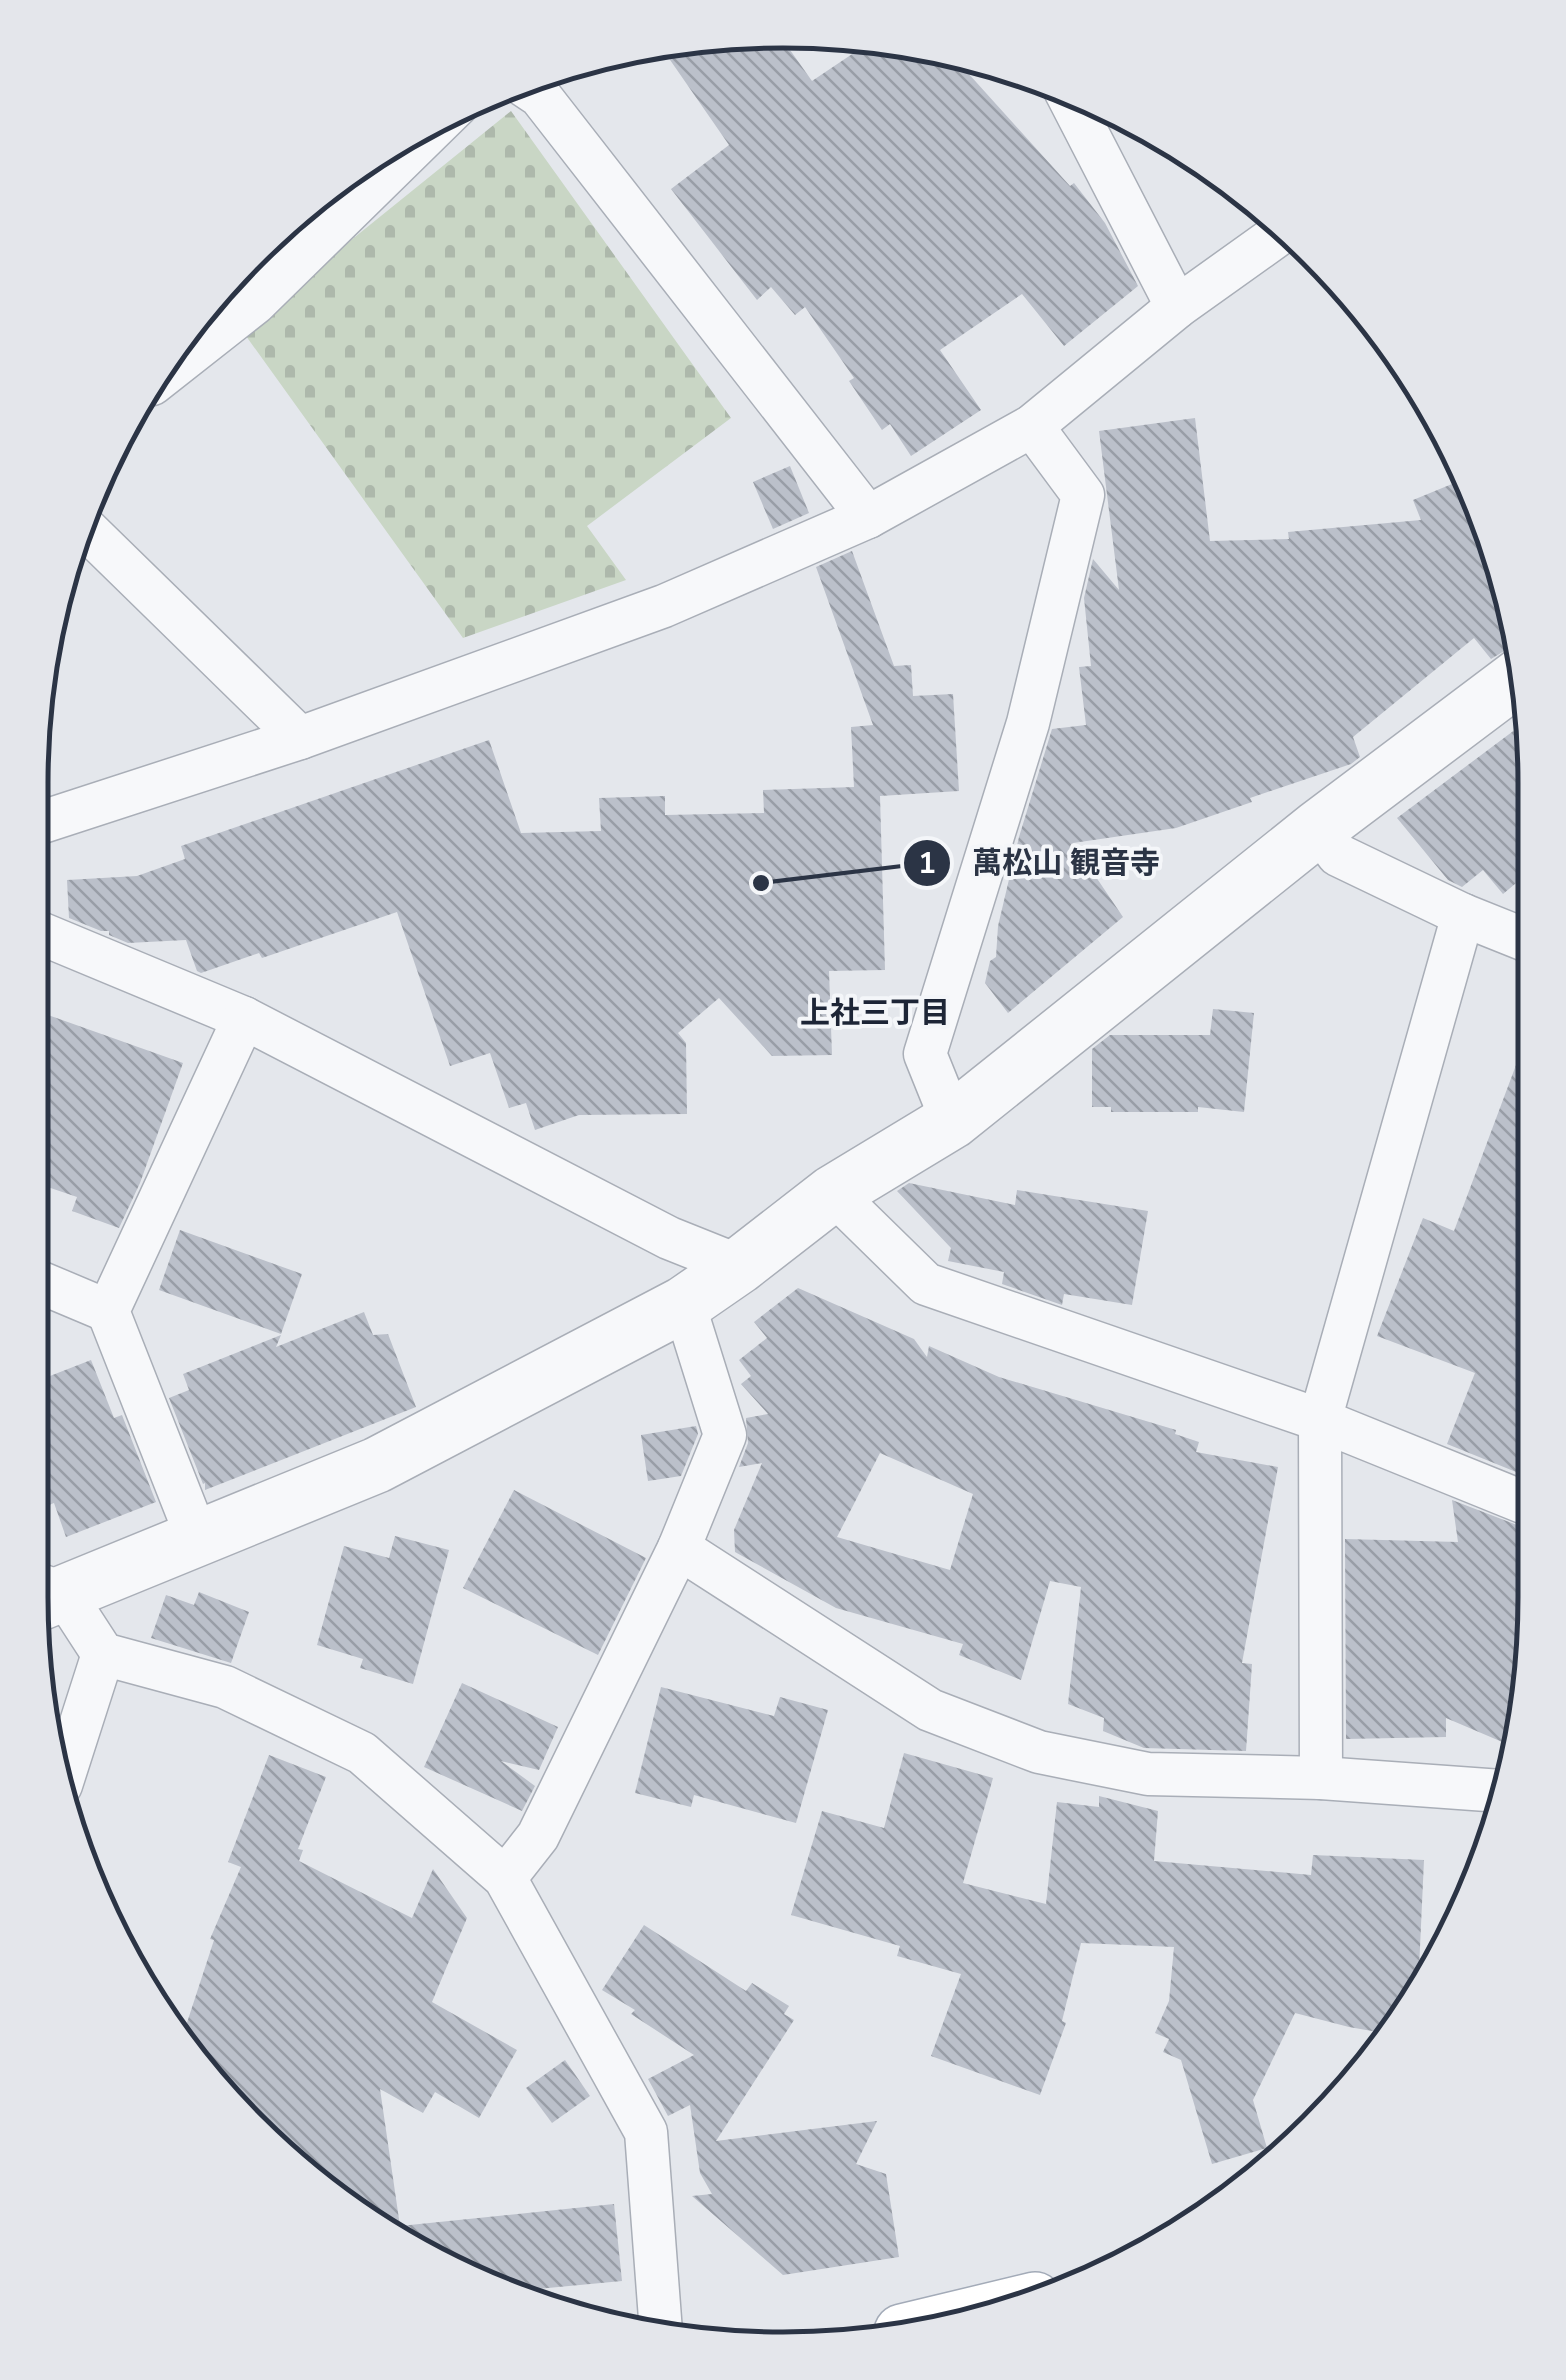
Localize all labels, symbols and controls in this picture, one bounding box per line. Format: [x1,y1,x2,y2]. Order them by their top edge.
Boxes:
callout: 萬松山 観音寺 [902,833,1180,893]
text: 1 [918,843,936,884]
text: 萬松山 観音寺 [972,843,1160,884]
district label: 上社三丁目 [800,993,950,1034]

